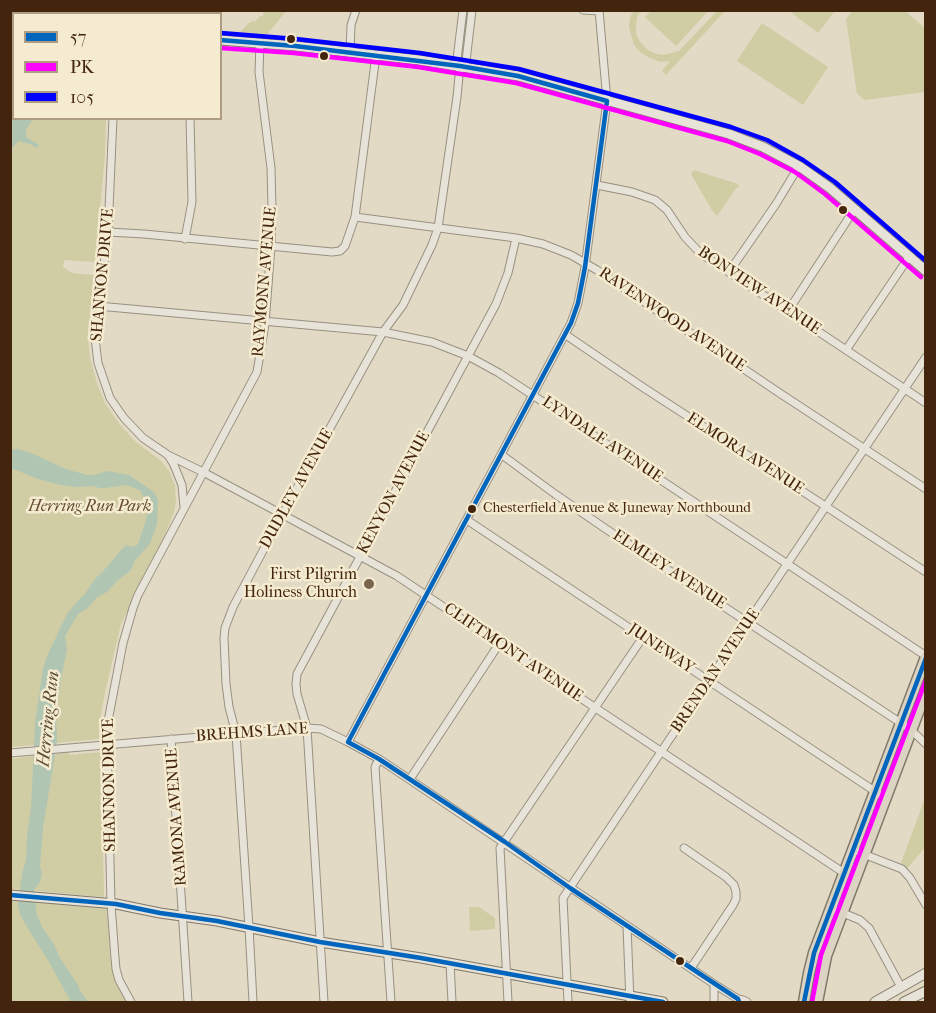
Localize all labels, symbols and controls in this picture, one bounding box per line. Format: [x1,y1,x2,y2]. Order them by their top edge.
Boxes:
legend [12,12,222,120]
text: 57 [70,27,86,48]
unlabelled marker [285,33,297,45]
unlabelled marker [318,50,330,62]
text: PK [70,57,94,78]
text: 105 [70,87,94,108]
unlabelled marker [837,204,849,216]
street label: RAYMONN AVENUE [249,206,281,358]
street label: SHANNON DRIVE [88,208,118,342]
street label: BONVIEW AVENUE [694,243,824,339]
street label: RAVENWOOD AVENUE [595,264,749,376]
street label: LYNDALE AVENUE [538,393,666,487]
street label: ELMORA AVENUE [683,409,807,499]
street label: DUDLEY AVENUE [256,426,338,552]
street label: KENYON AVENUE [354,428,434,558]
park label: Herring Run Park [29,497,151,517]
place label: Chesterfield Avenue & Juneway Northbound [483,501,751,517]
marker: Chesterfield Avenue & Juneway Northbound [466,503,478,515]
street label: ELMLEY AVENUE [609,526,729,614]
place label: First Pilgrim Holiness Church [244,565,357,603]
marker: First Pilgrim Holiness Church [362,577,376,591]
street label: CLIFTMONT AVENUE [440,599,586,707]
street label: BRENDAN AVENUE [667,605,765,737]
street label: JUNEWAY [624,620,698,678]
water label: Herring Run [33,670,65,768]
street label: SHANNON DRIVE [99,718,121,852]
street label: BREHMS LANE [195,719,309,747]
street label: RAMONA AVENUE [163,747,191,887]
unlabelled marker [674,955,686,967]

